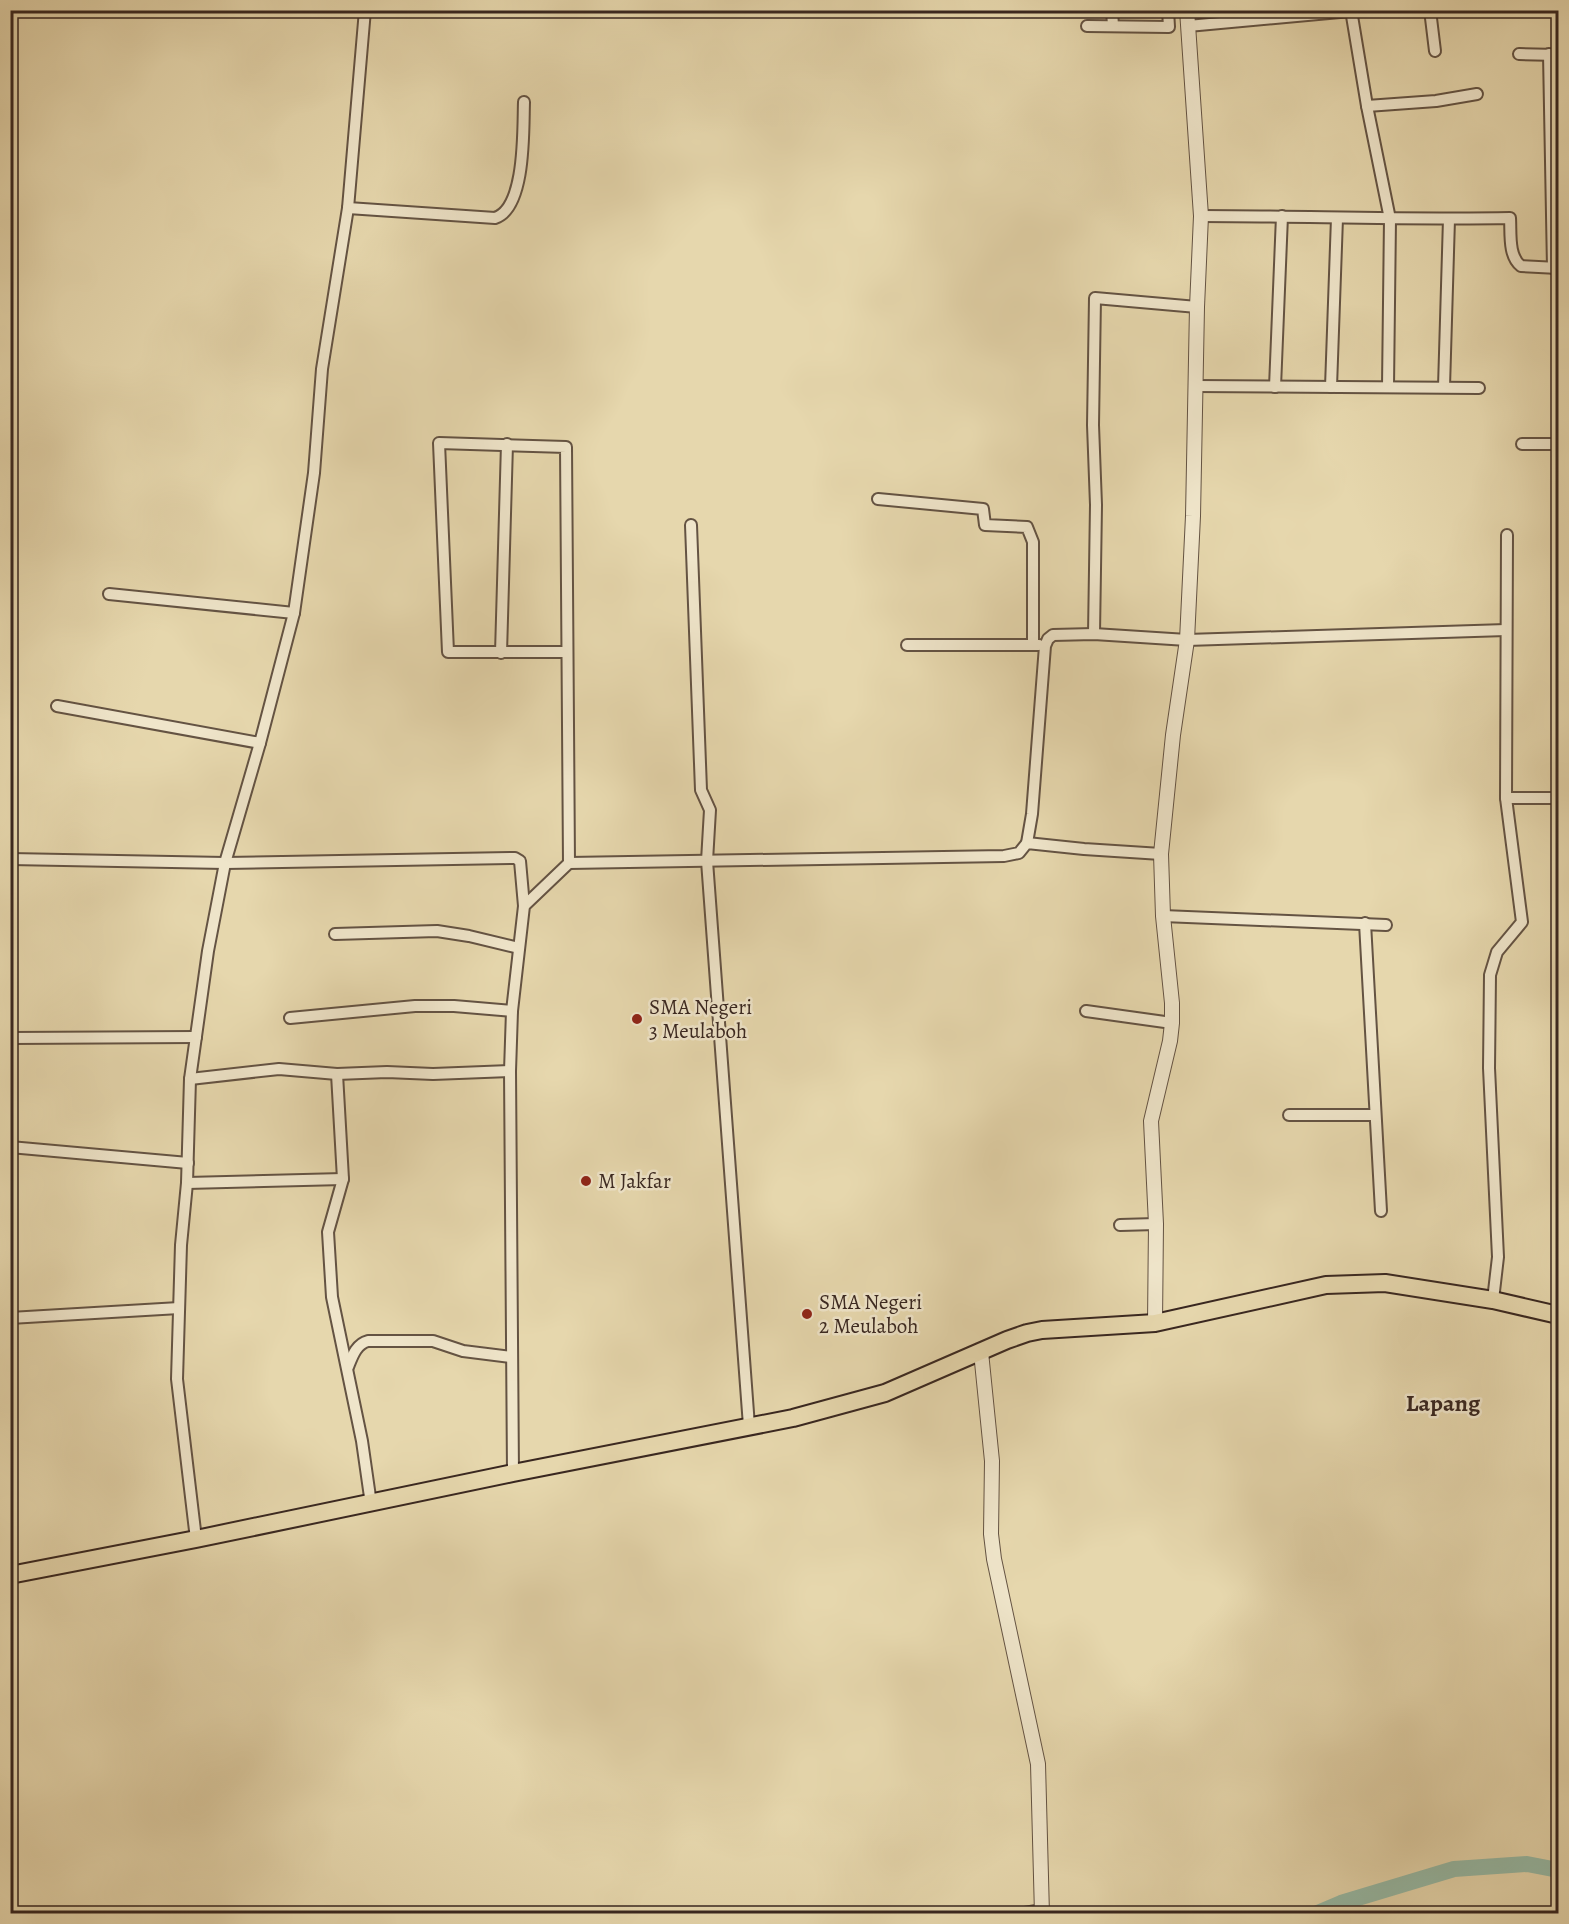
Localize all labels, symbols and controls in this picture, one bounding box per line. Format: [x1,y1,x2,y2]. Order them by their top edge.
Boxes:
place label: SMA Negeri 3 Meulaboh [649,993,752,1045]
marker: SMA Negeri 3 Meulaboh [630,1012,644,1026]
place label: M Jakfar [598,1167,671,1195]
marker: M Jakfar [579,1174,593,1188]
place label: SMA Negeri 2 Meulaboh [819,1288,922,1340]
marker: SMA Negeri 2 Meulaboh [800,1307,814,1321]
district label: Lapang [1406,1387,1481,1419]

